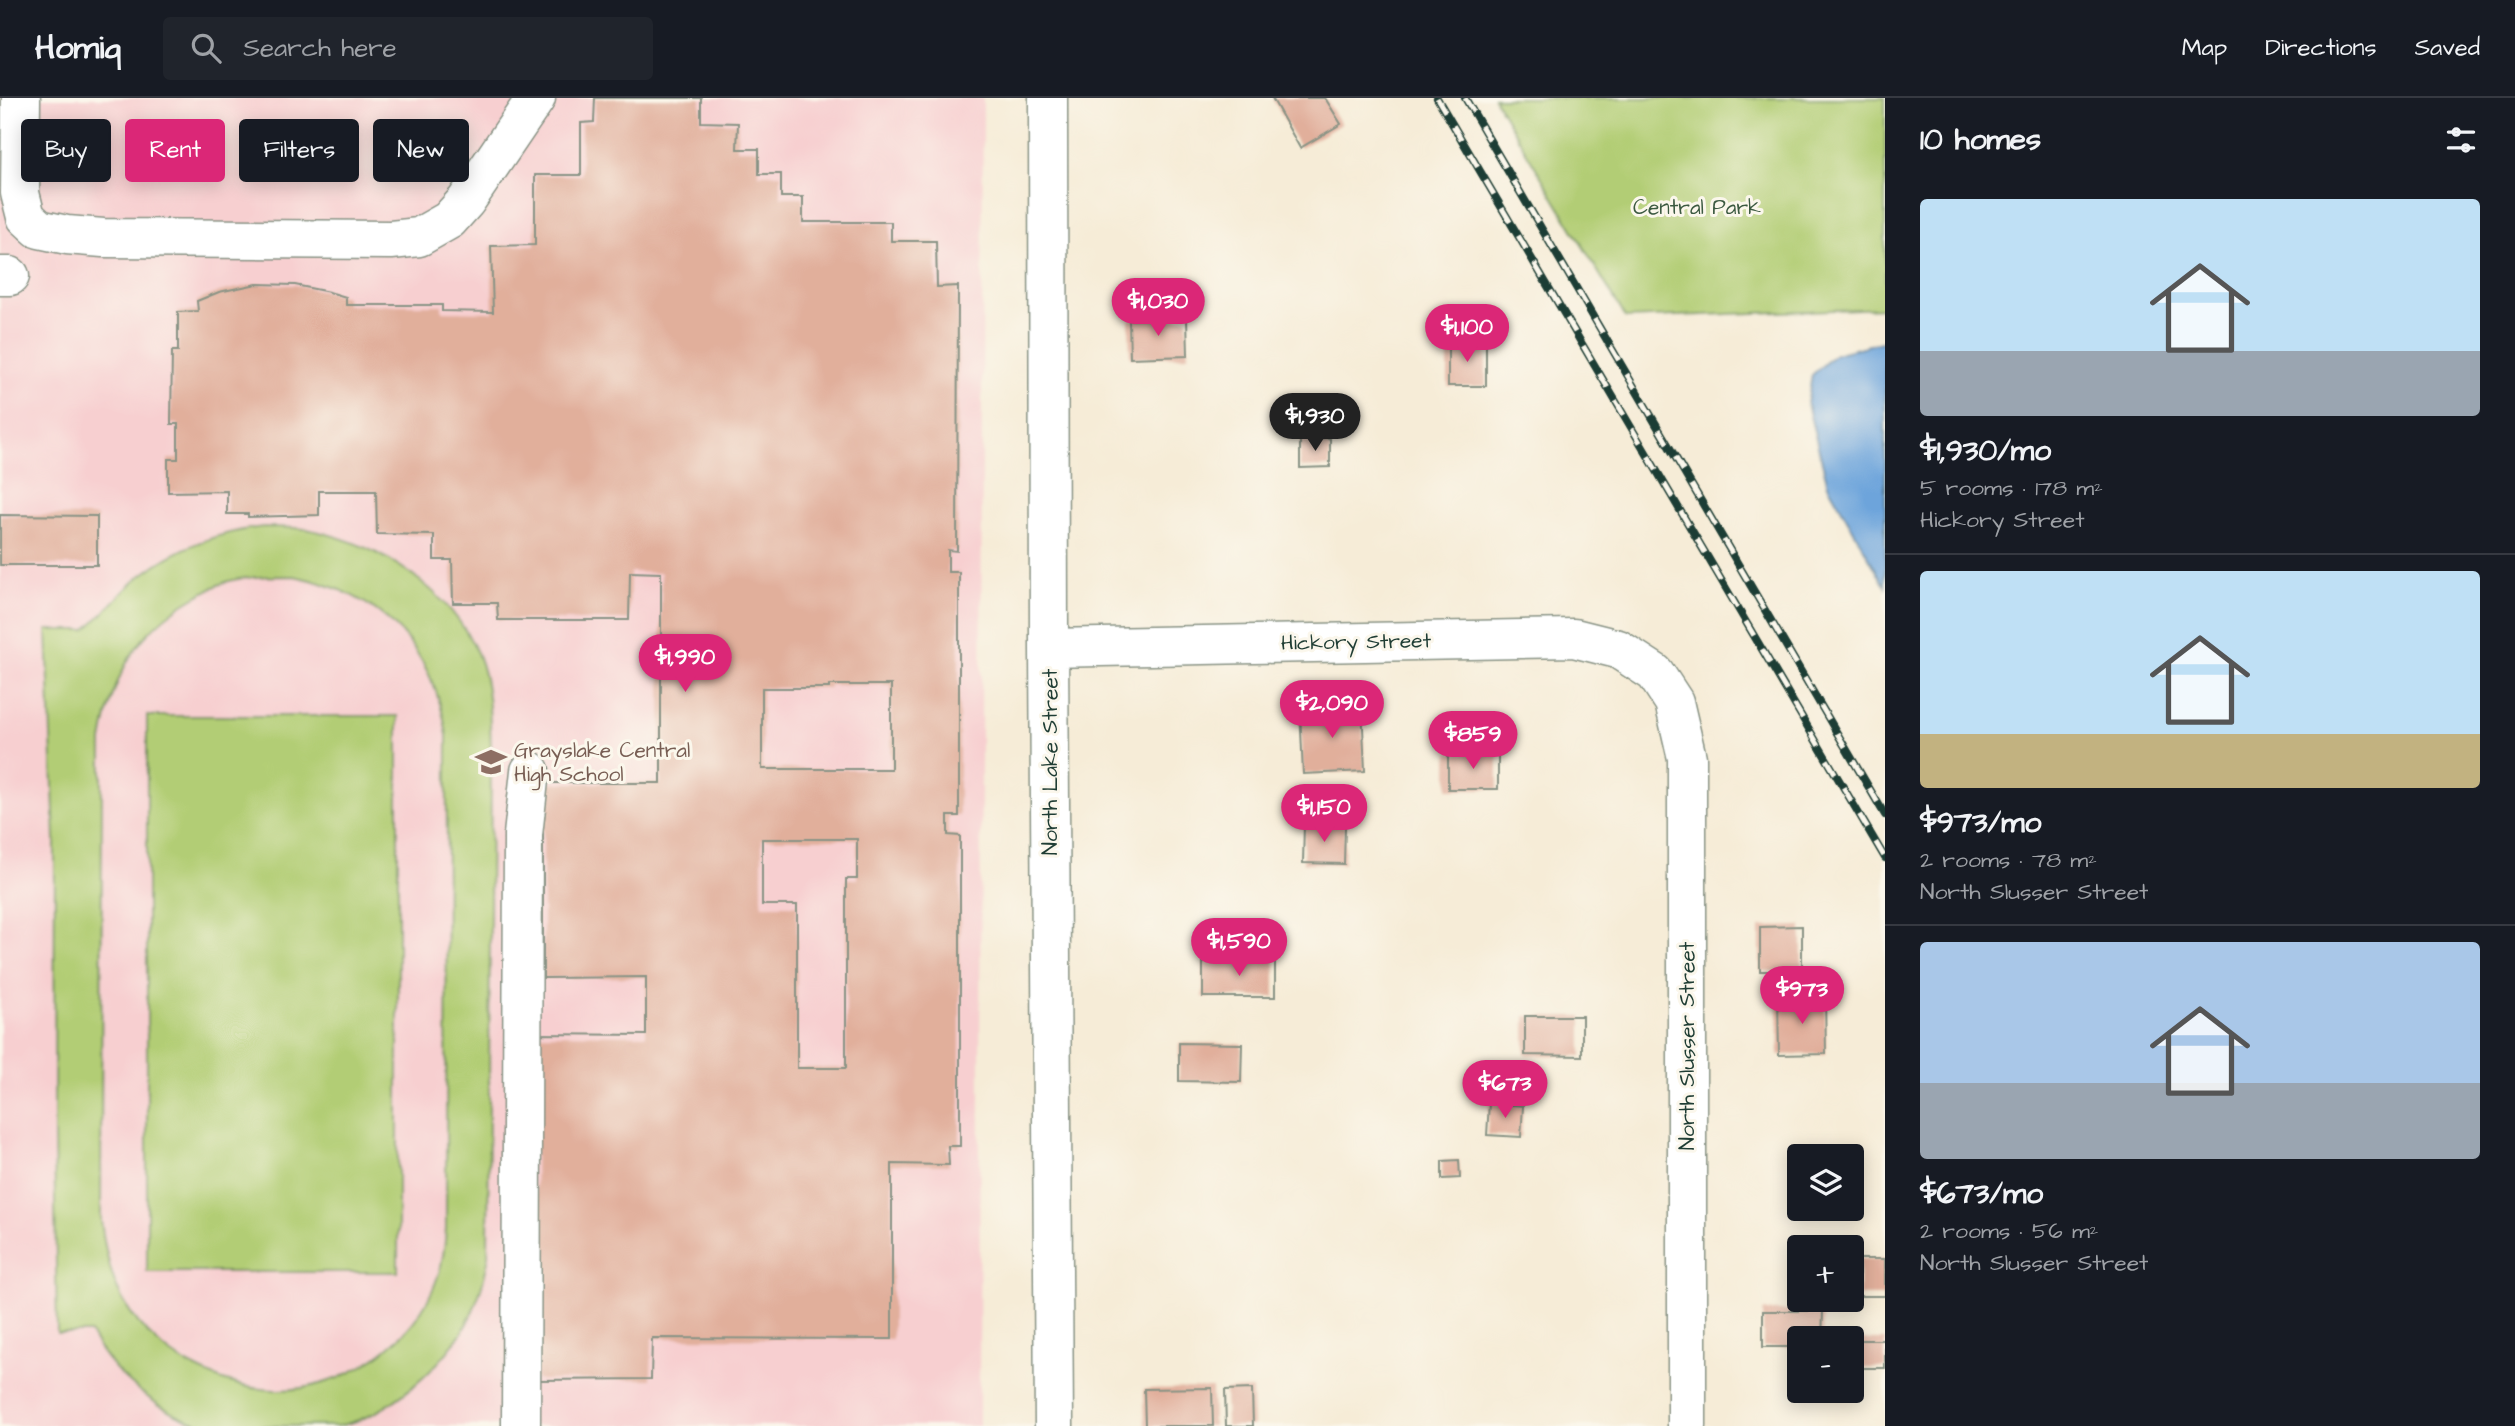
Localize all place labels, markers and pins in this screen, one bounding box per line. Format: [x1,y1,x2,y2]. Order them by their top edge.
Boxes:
pin: $1,030 [1101,278,1215,338]
pin: $1,100 [1410,304,1524,364]
pin: $1,930 [1258,394,1372,453]
pin: $1,990 [628,634,742,694]
pin: $2,090 [1275,680,1389,740]
pin: $859 [1432,712,1514,771]
place label: Grayslake Central High School [514,736,690,791]
school or university icon: Grayslake Central High School [474,745,508,779]
pin: $1,150 [1267,784,1381,844]
pin: $1,590 [1182,918,1296,978]
pin: $973 [1761,967,1843,1026]
pin: $673 [1464,1060,1546,1120]

